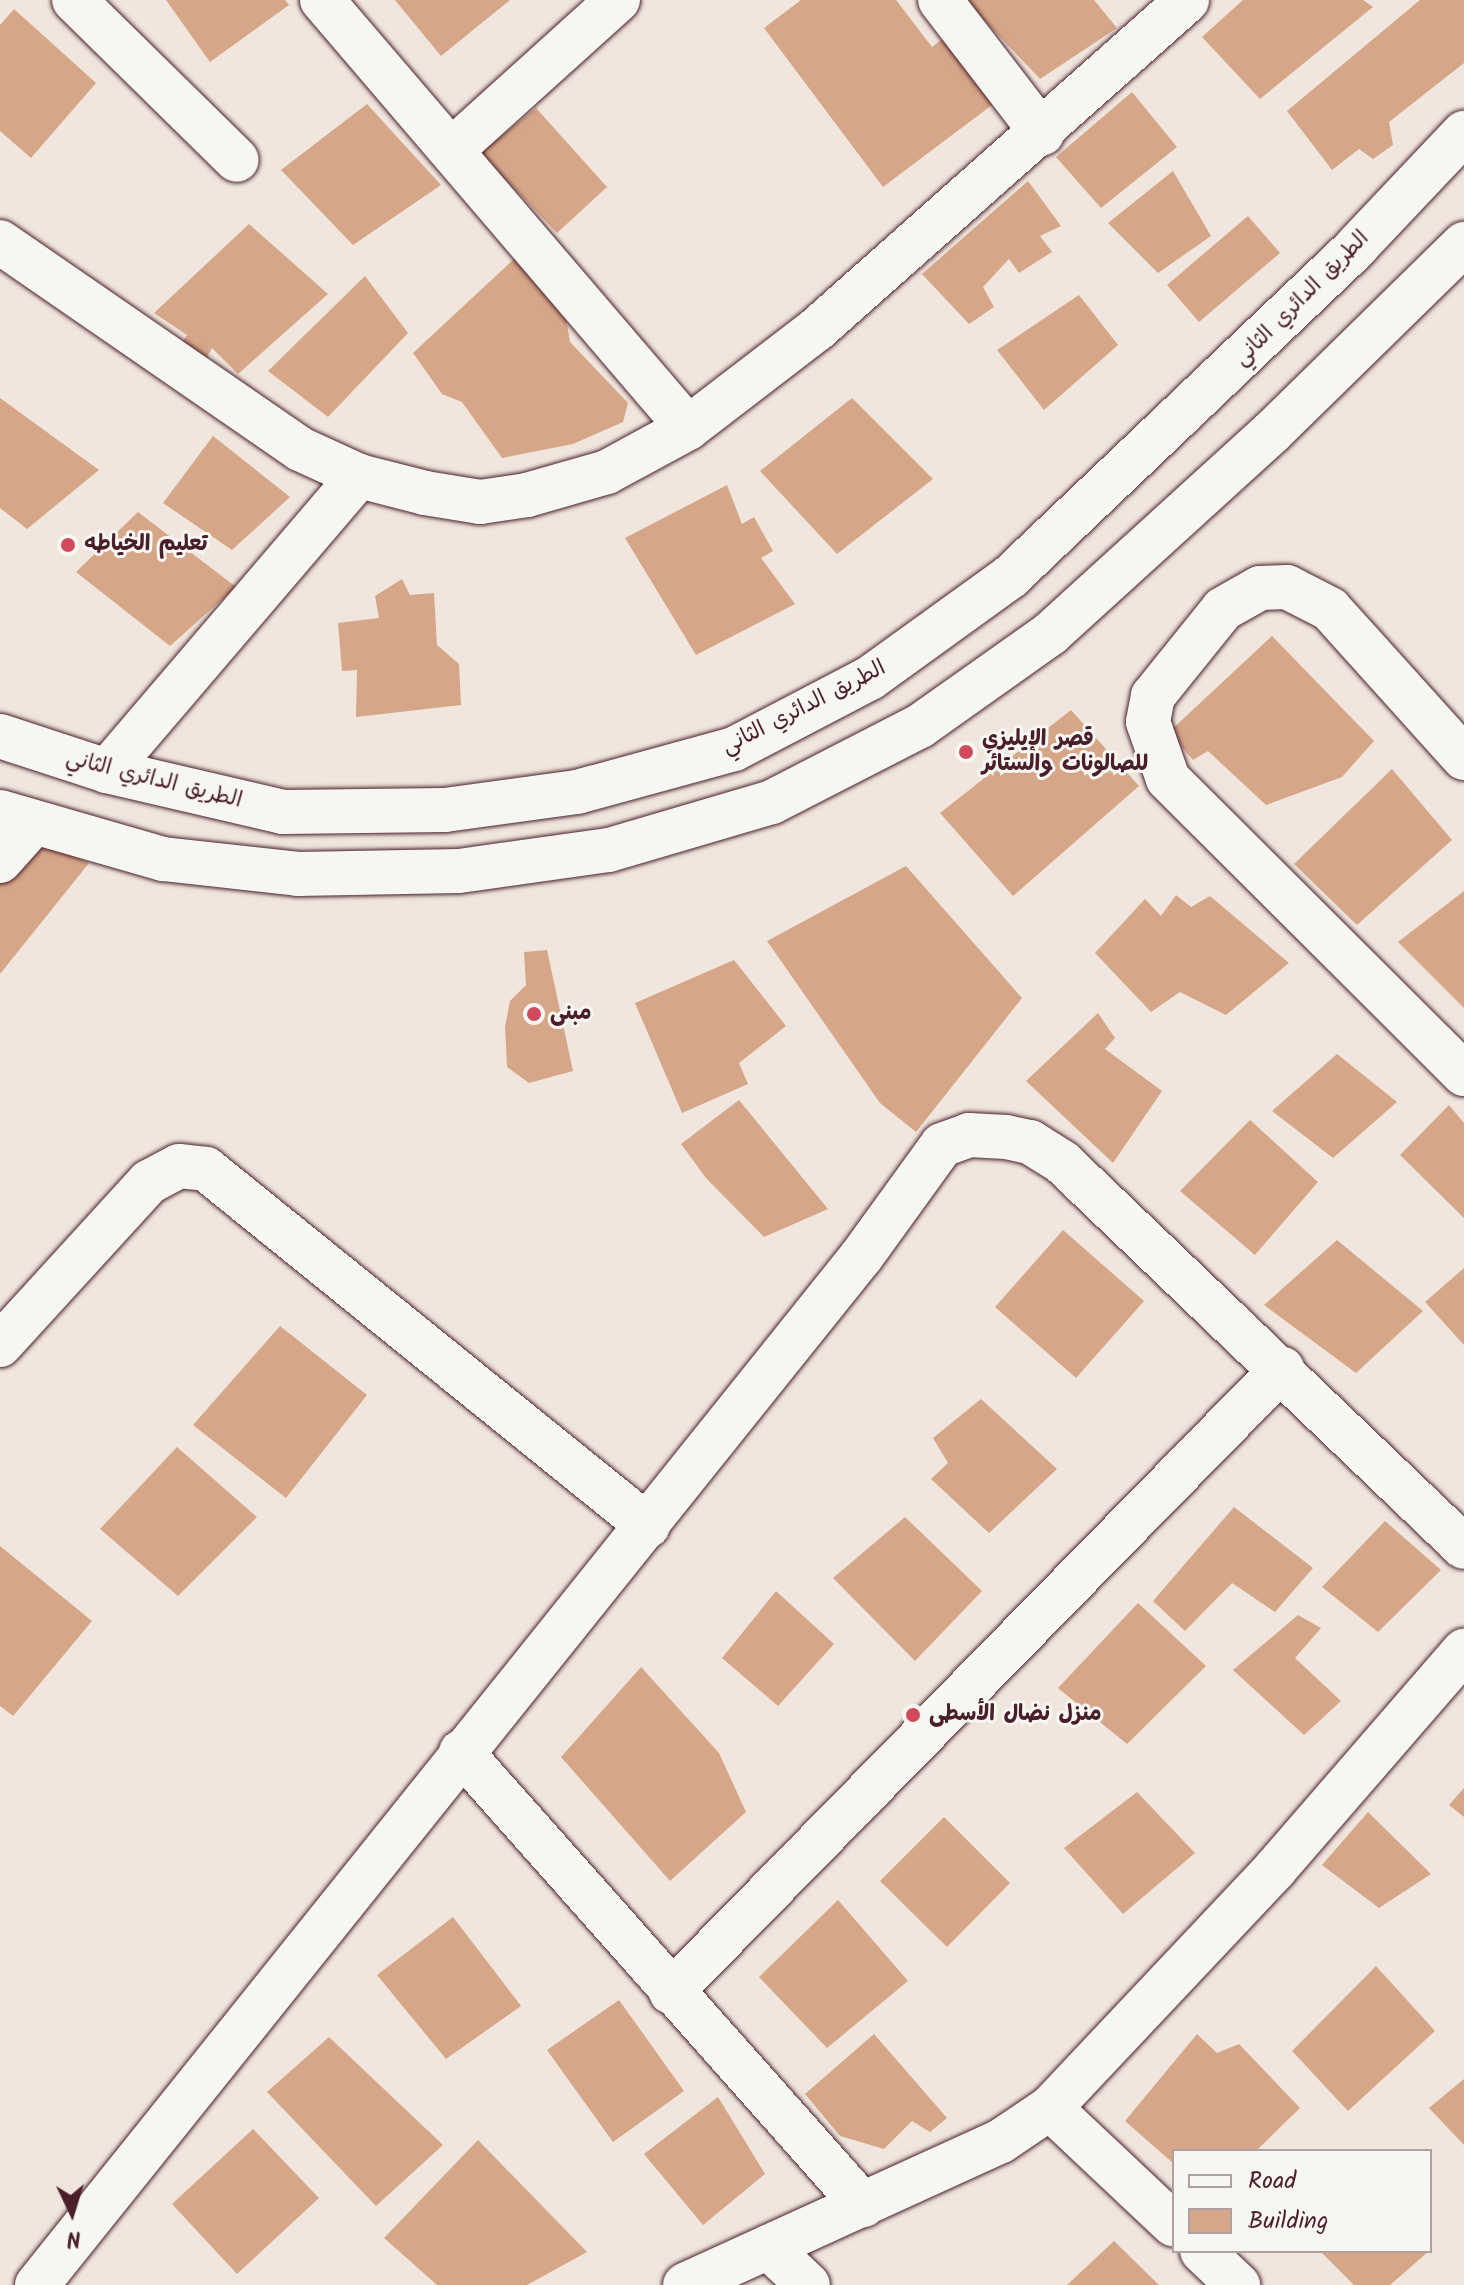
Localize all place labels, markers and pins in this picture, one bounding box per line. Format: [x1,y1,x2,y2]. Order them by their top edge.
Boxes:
place label: تعليم الخياطه [84,532,208,558]
marker: تعليم الخياطه [59,536,77,554]
place label: قصر الإيليزي للصالونات والستائر [982,726,1148,778]
marker: قصر الإيليزي للصالونات والستائر [957,743,975,761]
place label: مبنى [550,1001,592,1027]
marker: مبنى [525,1005,543,1023]
place label: منزل نضال الأسطى [929,1702,1102,1728]
marker: منزل نضال الأسطى [904,1706,922,1724]

